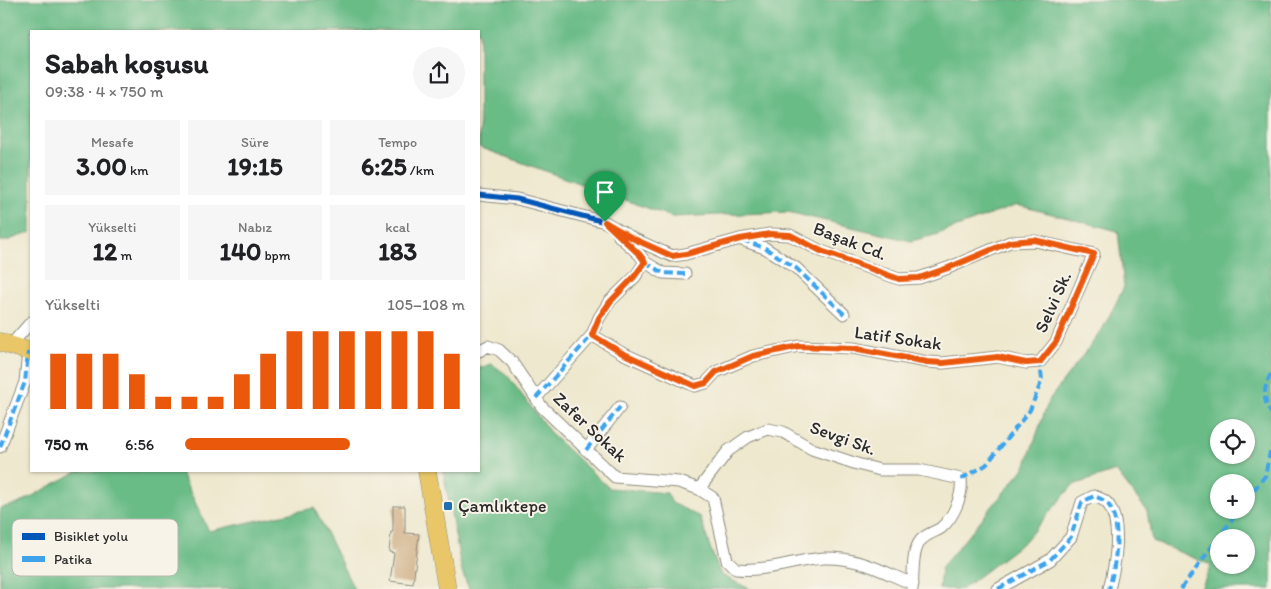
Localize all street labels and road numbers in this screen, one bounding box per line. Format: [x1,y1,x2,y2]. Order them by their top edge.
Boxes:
street label: Başak Cd. [810,217,890,265]
street label: Selvi Sk. [1030,268,1076,336]
street label: Latif Sokak [853,321,944,355]
street label: Zafer Sokak [549,387,632,467]
street label: Sevgi Sk. [807,416,879,460]

